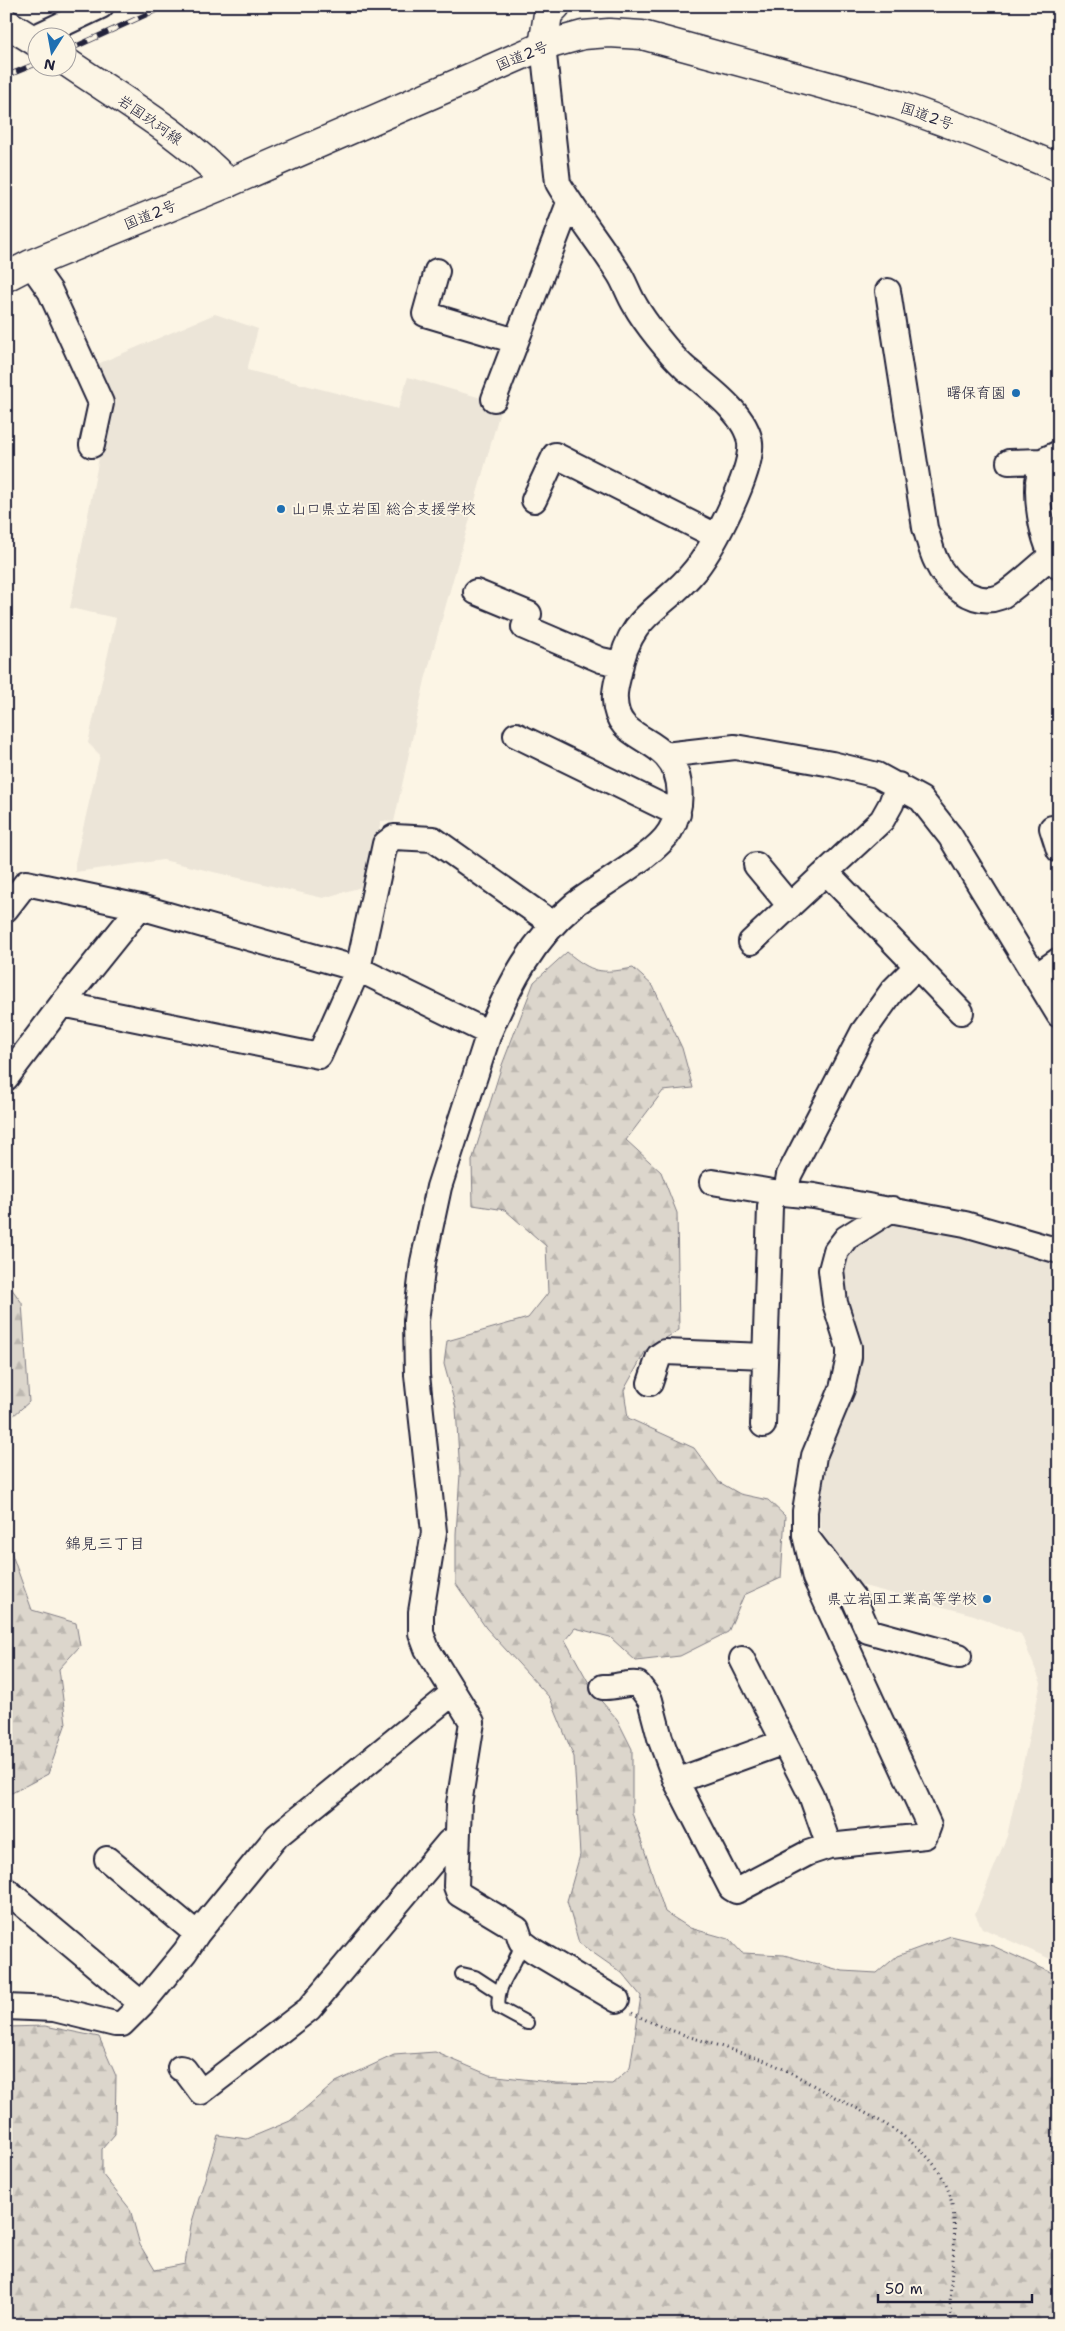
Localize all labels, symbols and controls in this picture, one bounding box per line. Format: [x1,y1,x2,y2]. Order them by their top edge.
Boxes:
north arrow [28,28,78,78]
street label: 国道2号 [493,36,551,76]
text: N [42,55,57,75]
street label: 岩国玖珂線 [114,90,186,150]
street label: 国道2号 [897,98,957,134]
street label: 国道2号 [121,195,179,235]
place label: 曙保育園 [946,383,1006,403]
marker: 曙保育園 [1010,387,1022,399]
place label: 山口県立岩国 総合支援学校 [291,499,476,519]
marker: 山口県立岩国 総合支援学校 [275,503,287,515]
district label: 錦見三丁目 [65,1533,145,1554]
place label: 県立岩国工業高等学校 [827,1589,977,1609]
marker: 県立岩国工業高等学校 [981,1593,993,1605]
scale bar [878,2271,1031,2303]
text: 50 m [885,2279,923,2299]

